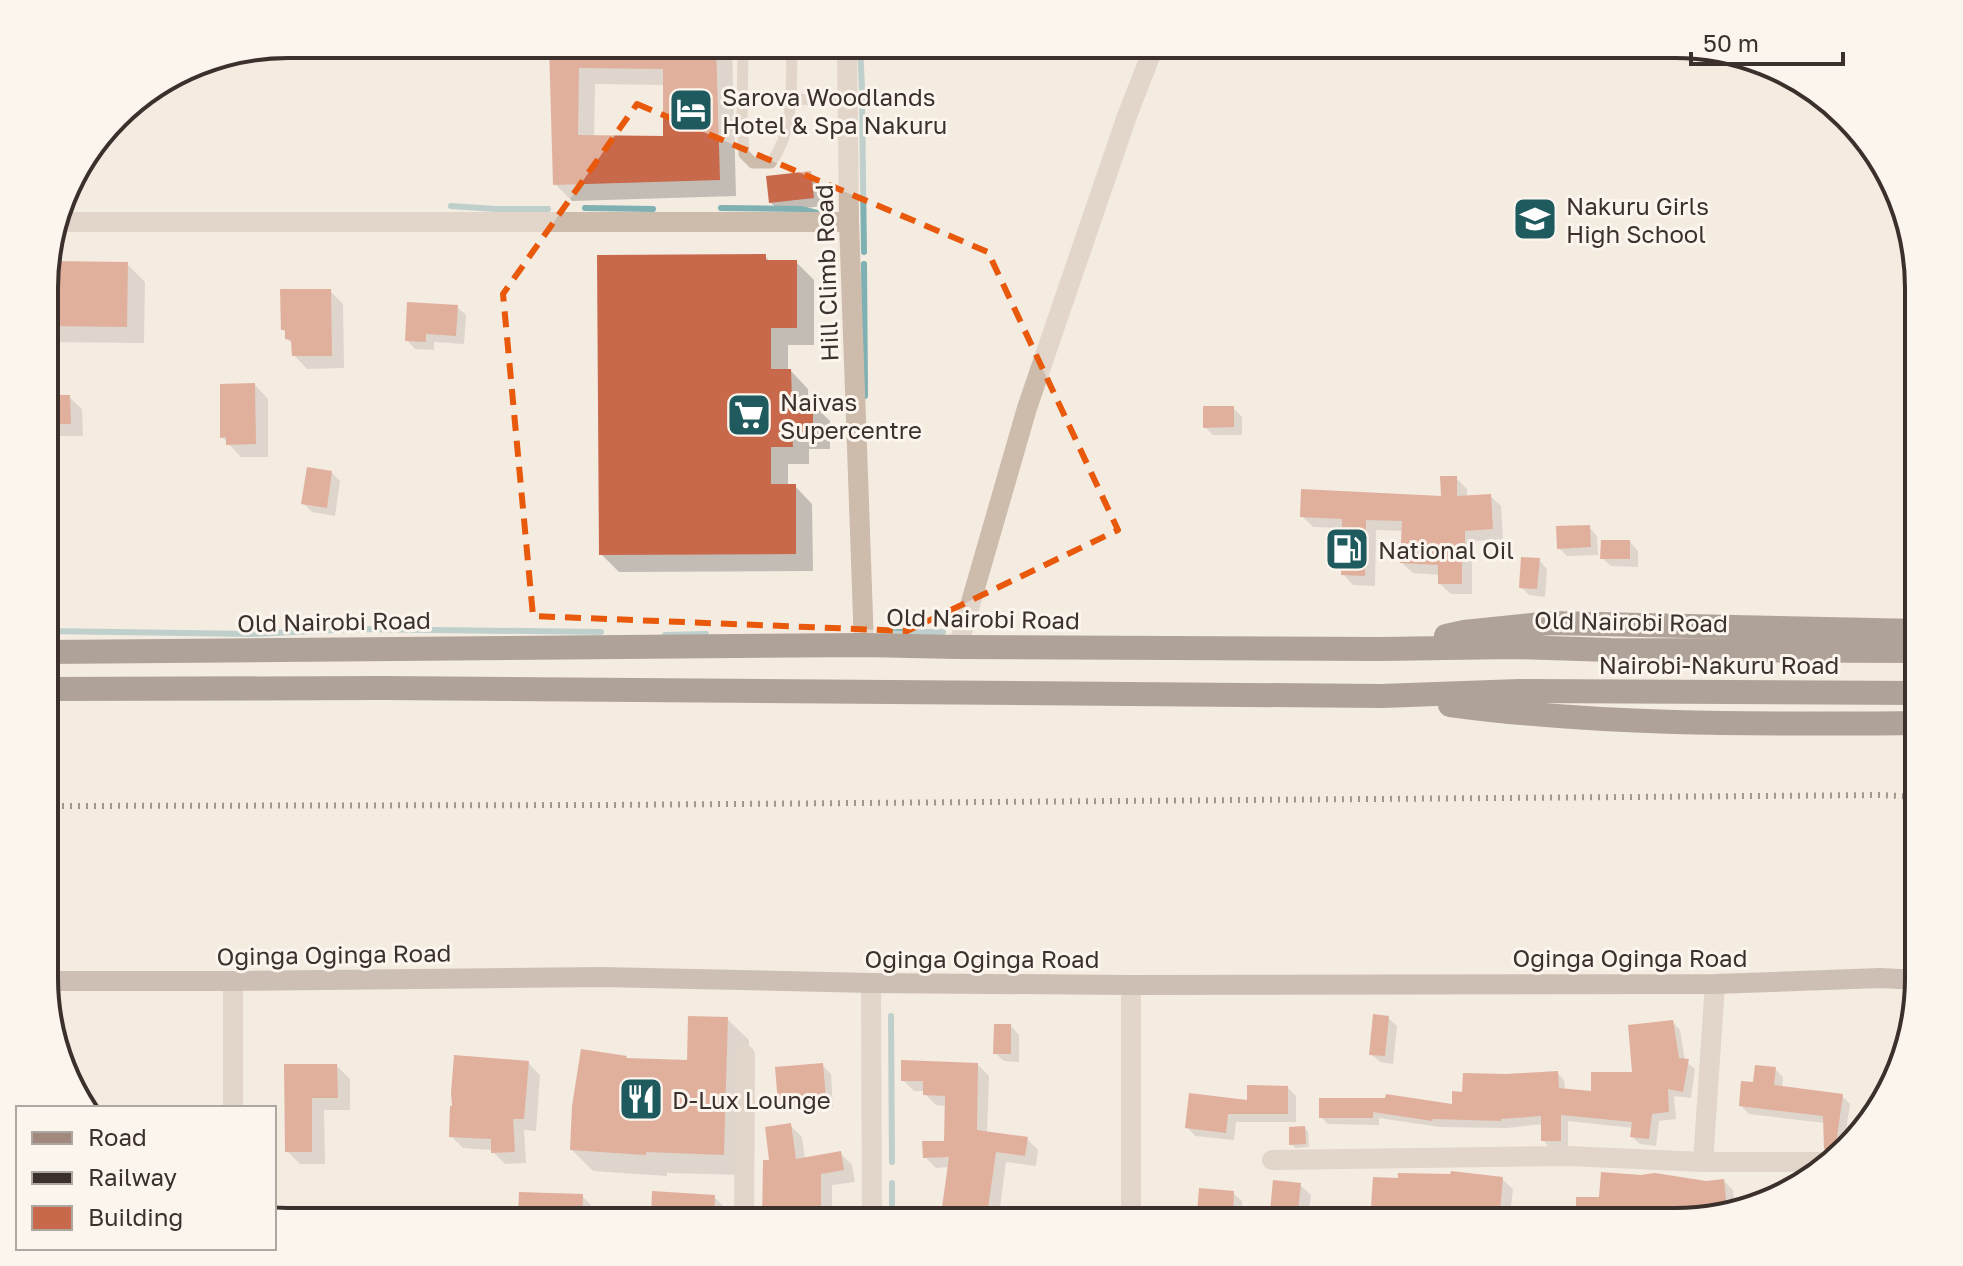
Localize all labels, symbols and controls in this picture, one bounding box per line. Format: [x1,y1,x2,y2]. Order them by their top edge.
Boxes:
scale bar [1691,16,1843,66]
text: 50 m [1703,28,1759,57]
place label: Sarova Woodlands Hotel & Spa Nakuru [722,82,947,139]
hotel icon: Sarova Woodlands Hotel & Spa Nakuru [667,86,715,134]
street label: Hill Climb Road [808,184,844,362]
place label: Nakuru Girls High School [1566,191,1709,248]
school or university icon: Nakuru Girls High School [1511,195,1559,243]
place label: Naivas Supercentre [780,387,922,444]
supermarket icon: Naivas Supercentre [725,391,773,439]
fuel station icon: National Oil [1323,525,1371,573]
place label: National Oil [1378,535,1514,564]
street label: Old Nairobi Road [886,602,1080,634]
street label: Old Nairobi Road [237,605,431,637]
street label: Old Nairobi Road [1534,605,1728,637]
street label: Nairobi-Nakuru Road [1599,650,1839,679]
street label: Oginga Oginga Road [216,937,452,971]
street label: Oginga Oginga Road [1513,943,1747,972]
street label: Oginga Oginga Road [865,944,1099,973]
restaurant icon: D-Lux Lounge [617,1075,665,1123]
place label: D-Lux Lounge [672,1085,831,1114]
legend [16,1106,276,1250]
text: Road [88,1122,147,1151]
text: Railway [88,1162,177,1191]
text: Building [88,1202,183,1231]

